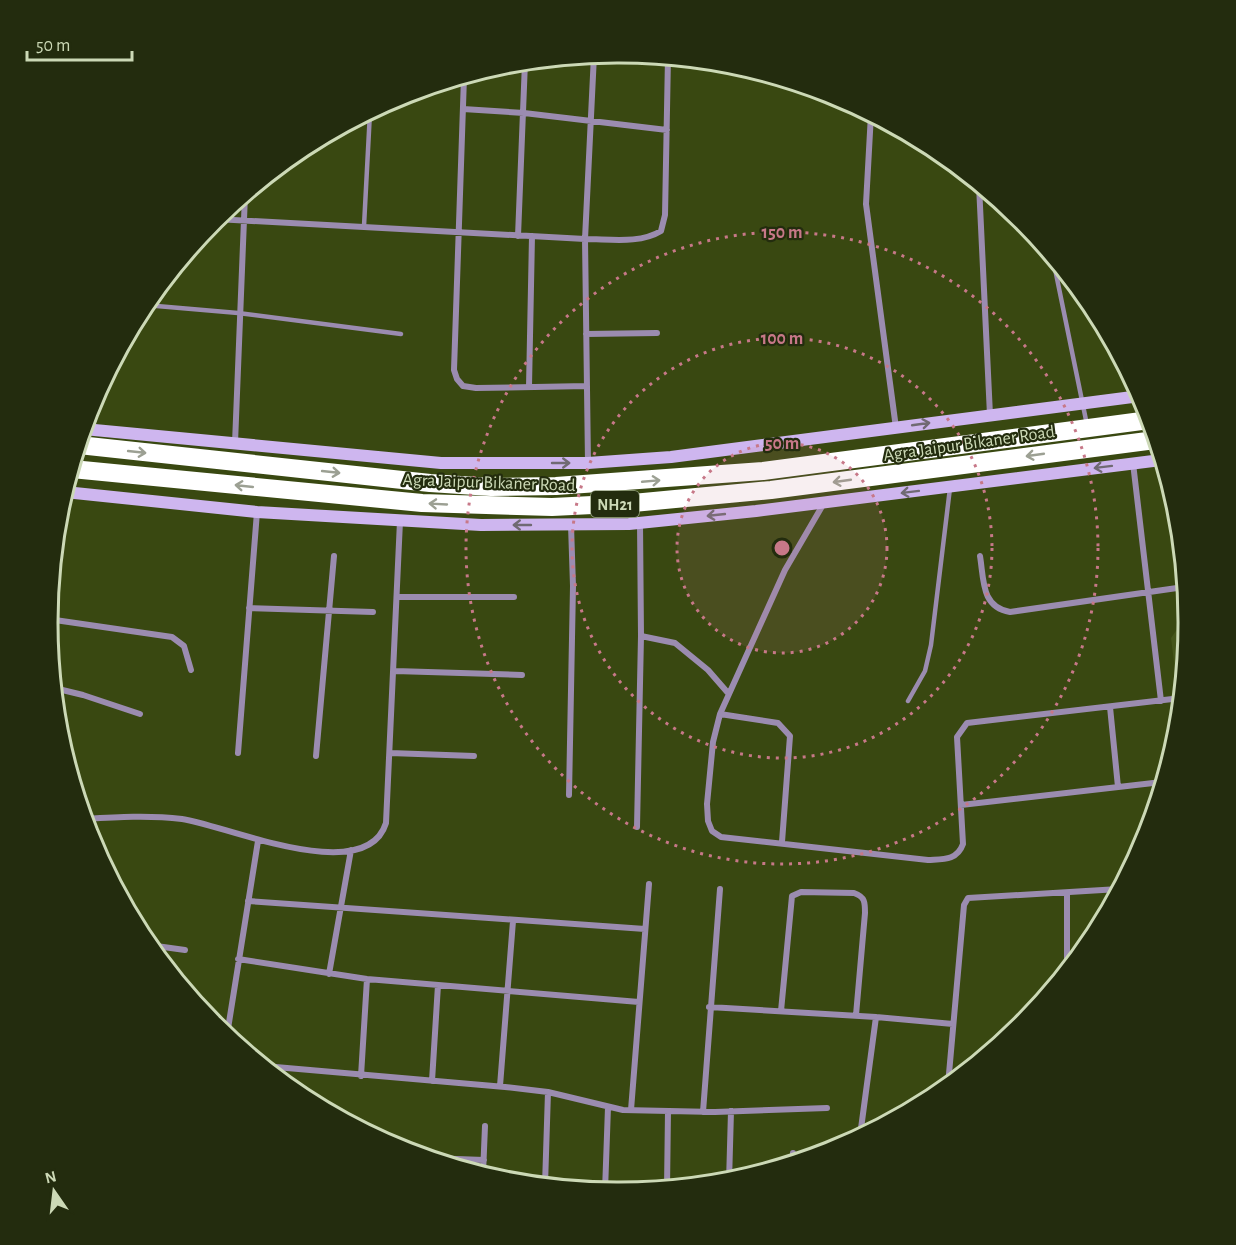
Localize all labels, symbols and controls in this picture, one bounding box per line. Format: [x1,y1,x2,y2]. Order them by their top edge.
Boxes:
scale bar [27,24,132,62]
text: 50 m [36,37,70,55]
text: 150 m [762,224,802,242]
text: 100 m [761,330,803,348]
one-way arrow [911,419,931,430]
street label: Agra Jaipur Bikaner Road [882,423,1056,465]
text: 50 m [765,435,799,453]
one-way arrow [127,446,147,457]
one-way arrow [1025,450,1045,461]
one-way arrow [550,457,570,469]
one-way arrow [1094,462,1114,473]
one-way arrow [321,467,340,478]
street label: Agra Jaipur Bikaner Road [402,471,576,495]
one-way arrow [641,475,661,486]
one-way arrow [832,476,852,487]
one-way arrow [234,480,254,491]
one-way arrow [900,486,920,497]
road number: NH21 [591,491,639,517]
one-way arrow [428,498,448,509]
one-way arrow [707,510,727,521]
one-way arrow [512,519,532,531]
centre of rings [772,538,792,558]
north arrow [24,1161,84,1221]
text: N [43,1168,58,1187]

